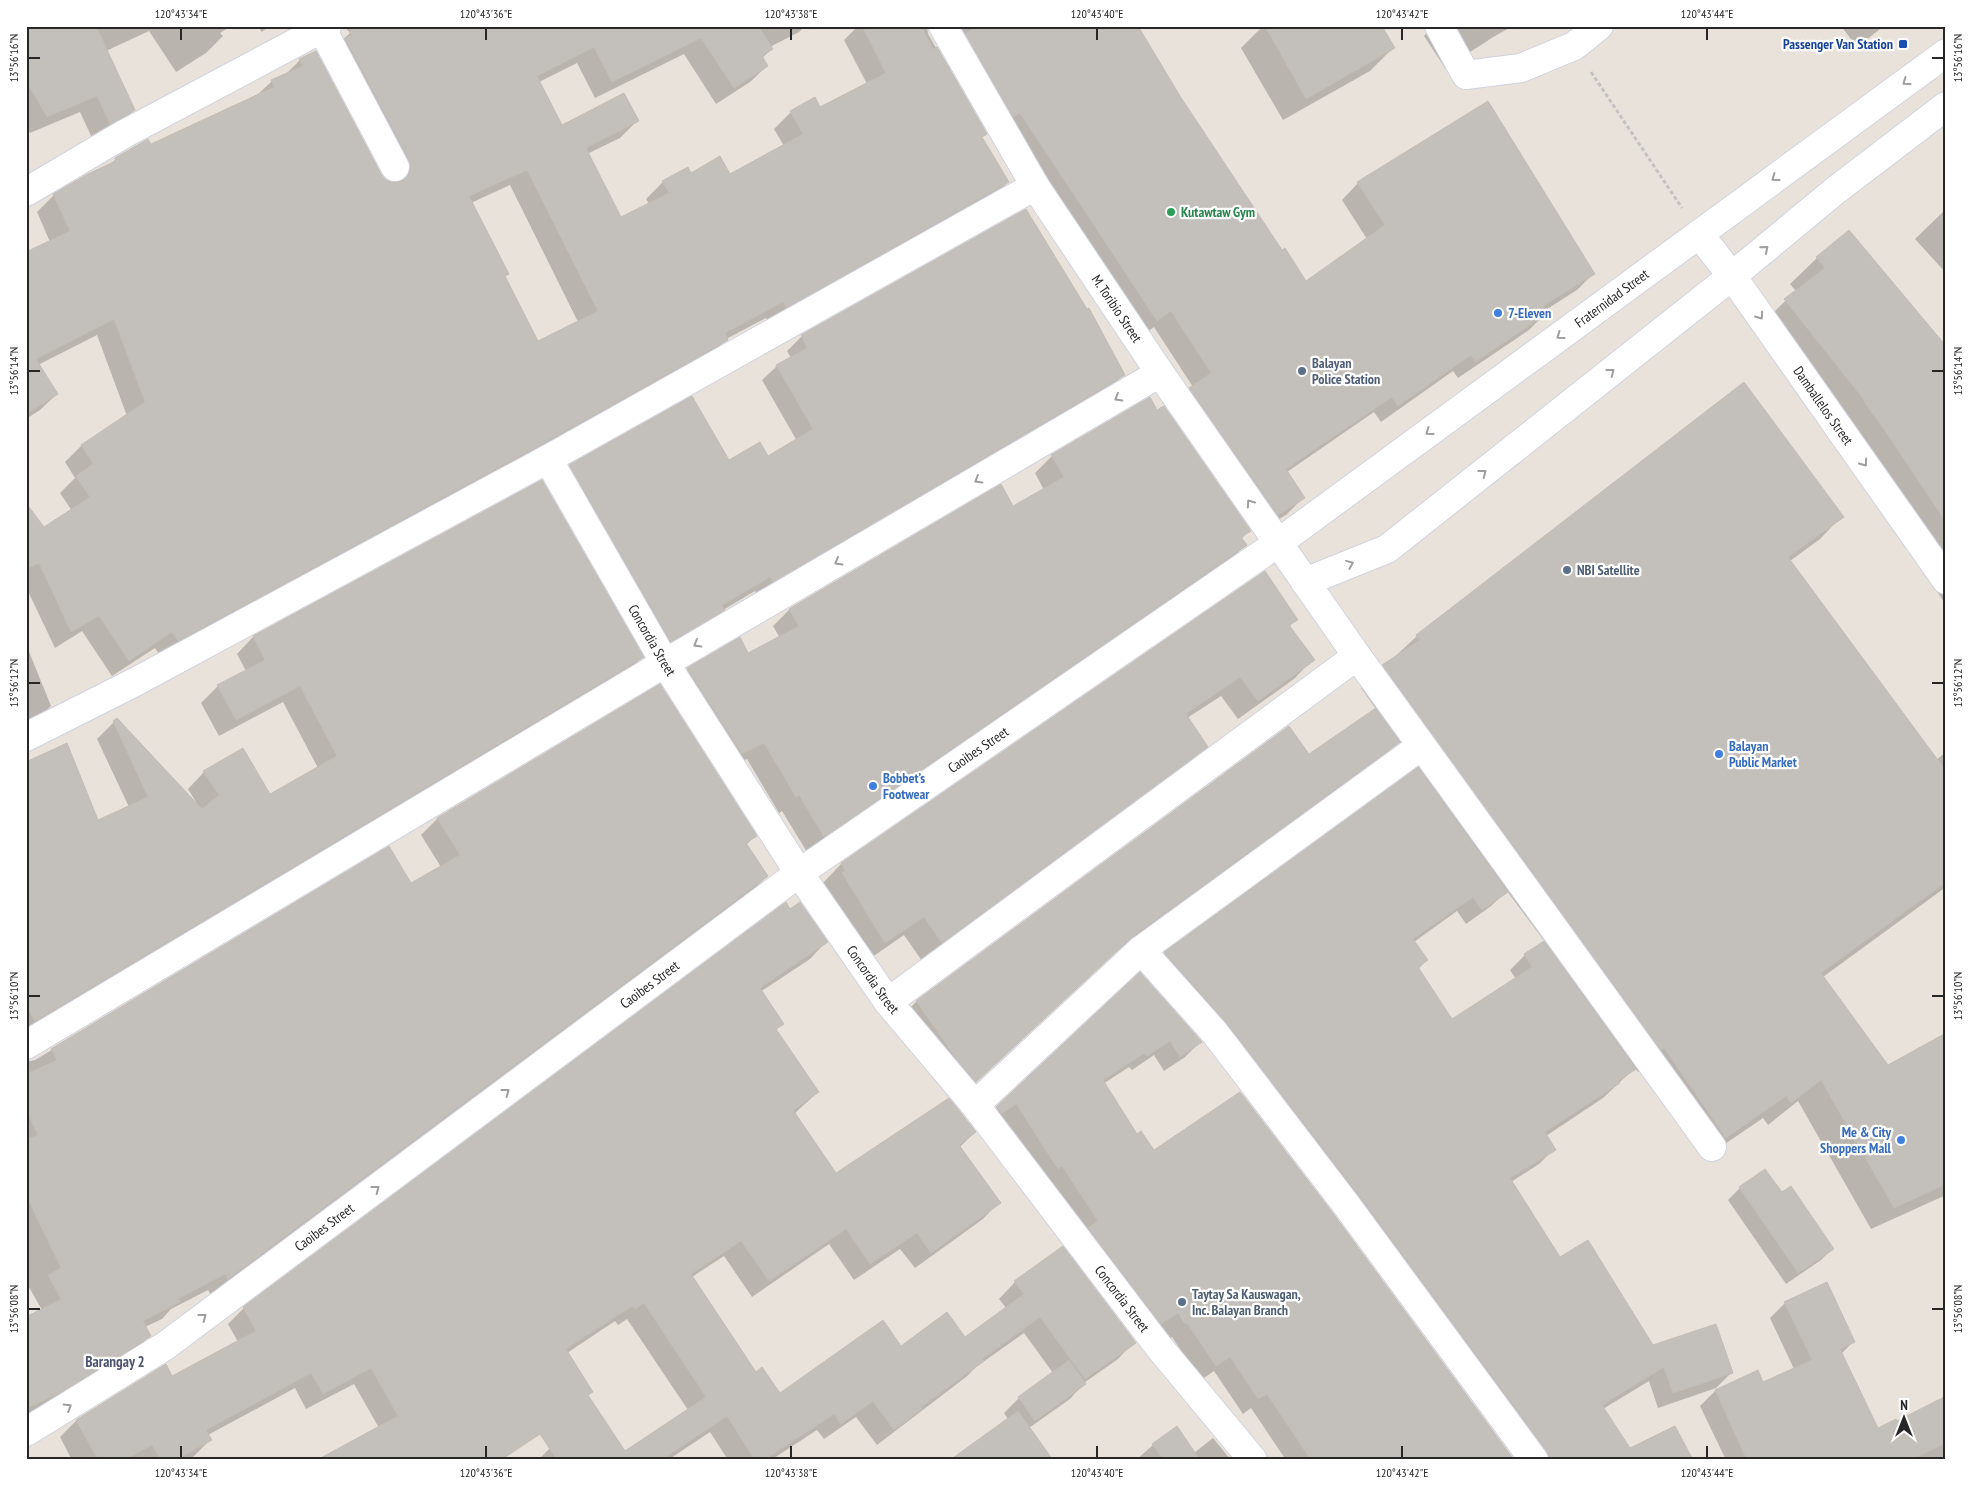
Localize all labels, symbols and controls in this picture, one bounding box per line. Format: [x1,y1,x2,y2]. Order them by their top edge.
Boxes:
text: 120°43'34"E [155,6,207,21]
text: 120°43'36"E [460,6,512,21]
text: 120°43'38"E [765,6,817,21]
text: 120°43'40"E [1071,6,1123,21]
text: 120°43'42"E [1376,6,1428,21]
text: 120°43'44"E [1681,6,1733,21]
text: 13°56'16"N [6,34,21,82]
text: 13°56'16"N [1950,34,1965,82]
place label: Passenger Van Station [1783,35,1893,53]
marker: Passenger Van Station [1897,38,1909,50]
one-way arrow [1902,76,1912,85]
one-way arrow [1771,172,1781,181]
place label: Kutawtaw Gym [1181,203,1255,221]
marker: Kutawtaw Gym [1165,206,1177,218]
one-way arrow [1759,246,1768,254]
street label: Fraternidad Street [1571,265,1652,331]
street label: M. Toribio Street [1088,271,1146,346]
place label: 7-Eleven [1508,304,1551,322]
marker: 7-Eleven [1492,307,1504,319]
one-way arrow [1754,310,1763,320]
one-way arrow [1557,331,1566,339]
text: 13°56'14"N [6,347,21,395]
text: 13°56'14"N [1950,347,1965,395]
place label: Balayan Police Station [1312,354,1380,388]
street label: Damballelos Street [1789,363,1857,449]
marker: Balayan Police Station [1296,365,1308,377]
one-way arrow [1605,369,1615,378]
one-way arrow [1114,391,1123,401]
one-way arrow [1426,427,1435,435]
one-way arrow [1858,457,1867,467]
one-way arrow [1478,469,1487,478]
one-way arrow [974,473,983,483]
one-way arrow [1247,499,1256,509]
one-way arrow [834,555,843,565]
one-way arrow [1346,560,1354,570]
place label: NBI Satellite [1577,561,1640,579]
marker: NBI Satellite [1561,564,1573,576]
street label: Concordia Street [624,601,680,679]
one-way arrow [694,638,703,648]
text: 13°56'12"N [6,659,21,707]
text: 13°56'12"N [1950,659,1965,707]
street label: Caoibes Street [944,722,1012,777]
place label: Balayan Public Market [1729,737,1797,771]
marker: Balayan Public Market [1713,748,1725,760]
place label: Bobbet’s Footwear [883,769,930,803]
marker: Bobbet’s Footwear [867,780,879,792]
street label: Concordia Street [843,942,903,1018]
street label: Caoibes Street [616,956,683,1013]
text: 13°56'10"N [6,972,21,1020]
text: 13°56'10"N [1950,972,1965,1020]
one-way arrow [500,1089,510,1098]
place label: Me & City Shoppers Mall [1820,1123,1892,1157]
marker: Me & City Shoppers Mall [1895,1134,1907,1146]
one-way arrow [370,1186,380,1195]
street label: Caoibes Street [291,1199,358,1255]
street label: Concordia Street [1091,1261,1154,1336]
text: 13°56'08"N [6,1285,21,1333]
place label: Taytay Sa Kauswagan, Inc. Balayan Branch [1192,1285,1301,1319]
text: 13°56'08"N [1950,1285,1965,1333]
marker: Taytay Sa Kauswagan, Inc. Balayan Branch [1176,1296,1188,1308]
one-way arrow [197,1315,206,1323]
district label: Barangay 2 [85,1352,145,1371]
north arrow [1880,1394,1930,1444]
text: N [1900,1396,1908,1414]
one-way arrow [62,1403,71,1413]
text: 120°43'34"E [155,1465,207,1480]
text: 120°43'36"E [460,1465,512,1480]
text: 120°43'38"E [765,1465,817,1480]
text: 120°43'40"E [1071,1465,1123,1480]
text: 120°43'42"E [1376,1465,1428,1480]
text: 120°43'44"E [1681,1465,1733,1480]

